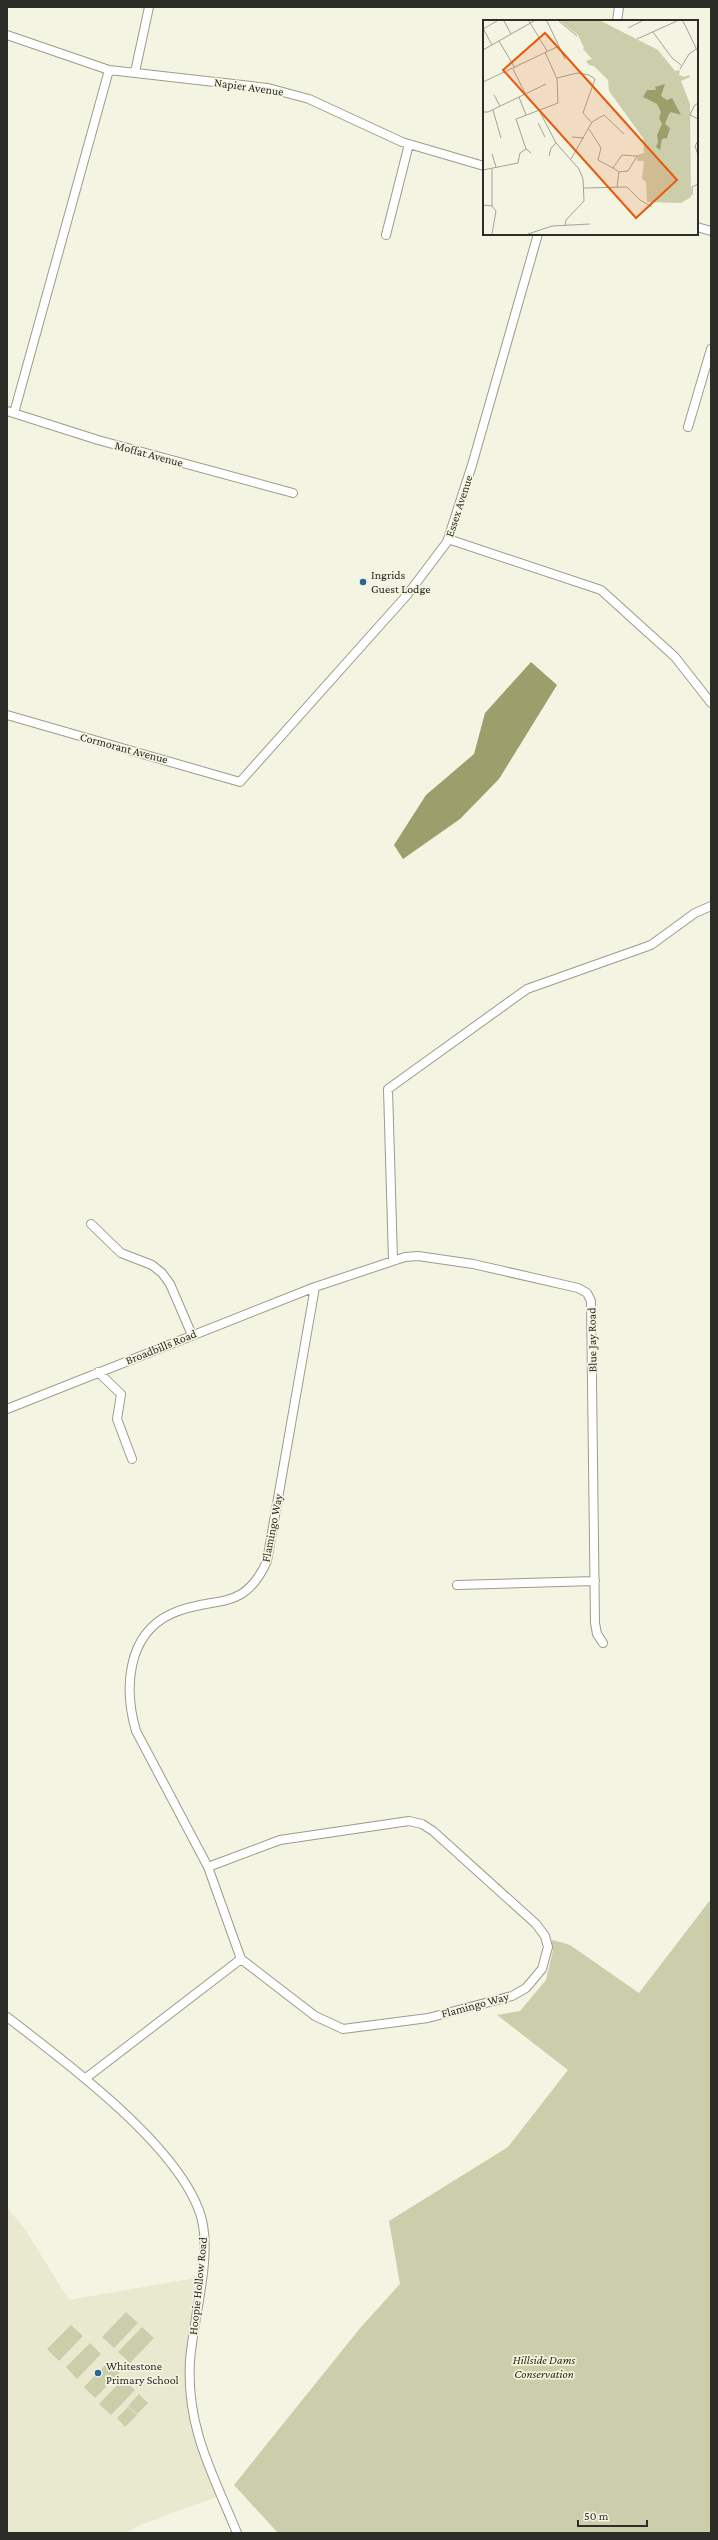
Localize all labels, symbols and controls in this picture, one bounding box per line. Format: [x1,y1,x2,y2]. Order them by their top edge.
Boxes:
inset map [483,20,698,235]
street label: Napier Avenue [213,75,285,99]
street label: Moffat Avenue [113,438,185,470]
street label: Essex Avenue [442,473,476,539]
place label: Ingrids Guest Lodge [371,568,430,596]
marker: Ingrids Guest Lodge [358,577,368,587]
street label: Cormorant Avenue [79,730,169,766]
street label: Blue Jay Road [584,1307,600,1373]
street label: Broadbills Road [123,1326,199,1368]
street label: Flamingo Way [259,1492,286,1563]
street label: Flamingo Way [440,1989,511,2021]
street label: Hoopie Hollow Road [186,2236,210,2336]
park label: Hillside Dams Conservation [513,2353,576,2381]
place label: Whitestone Primary School [106,2359,179,2387]
marker: Whitestone Primary School [93,2368,103,2378]
scale bar [578,2502,647,2528]
text: 50 m [584,2509,609,2523]

